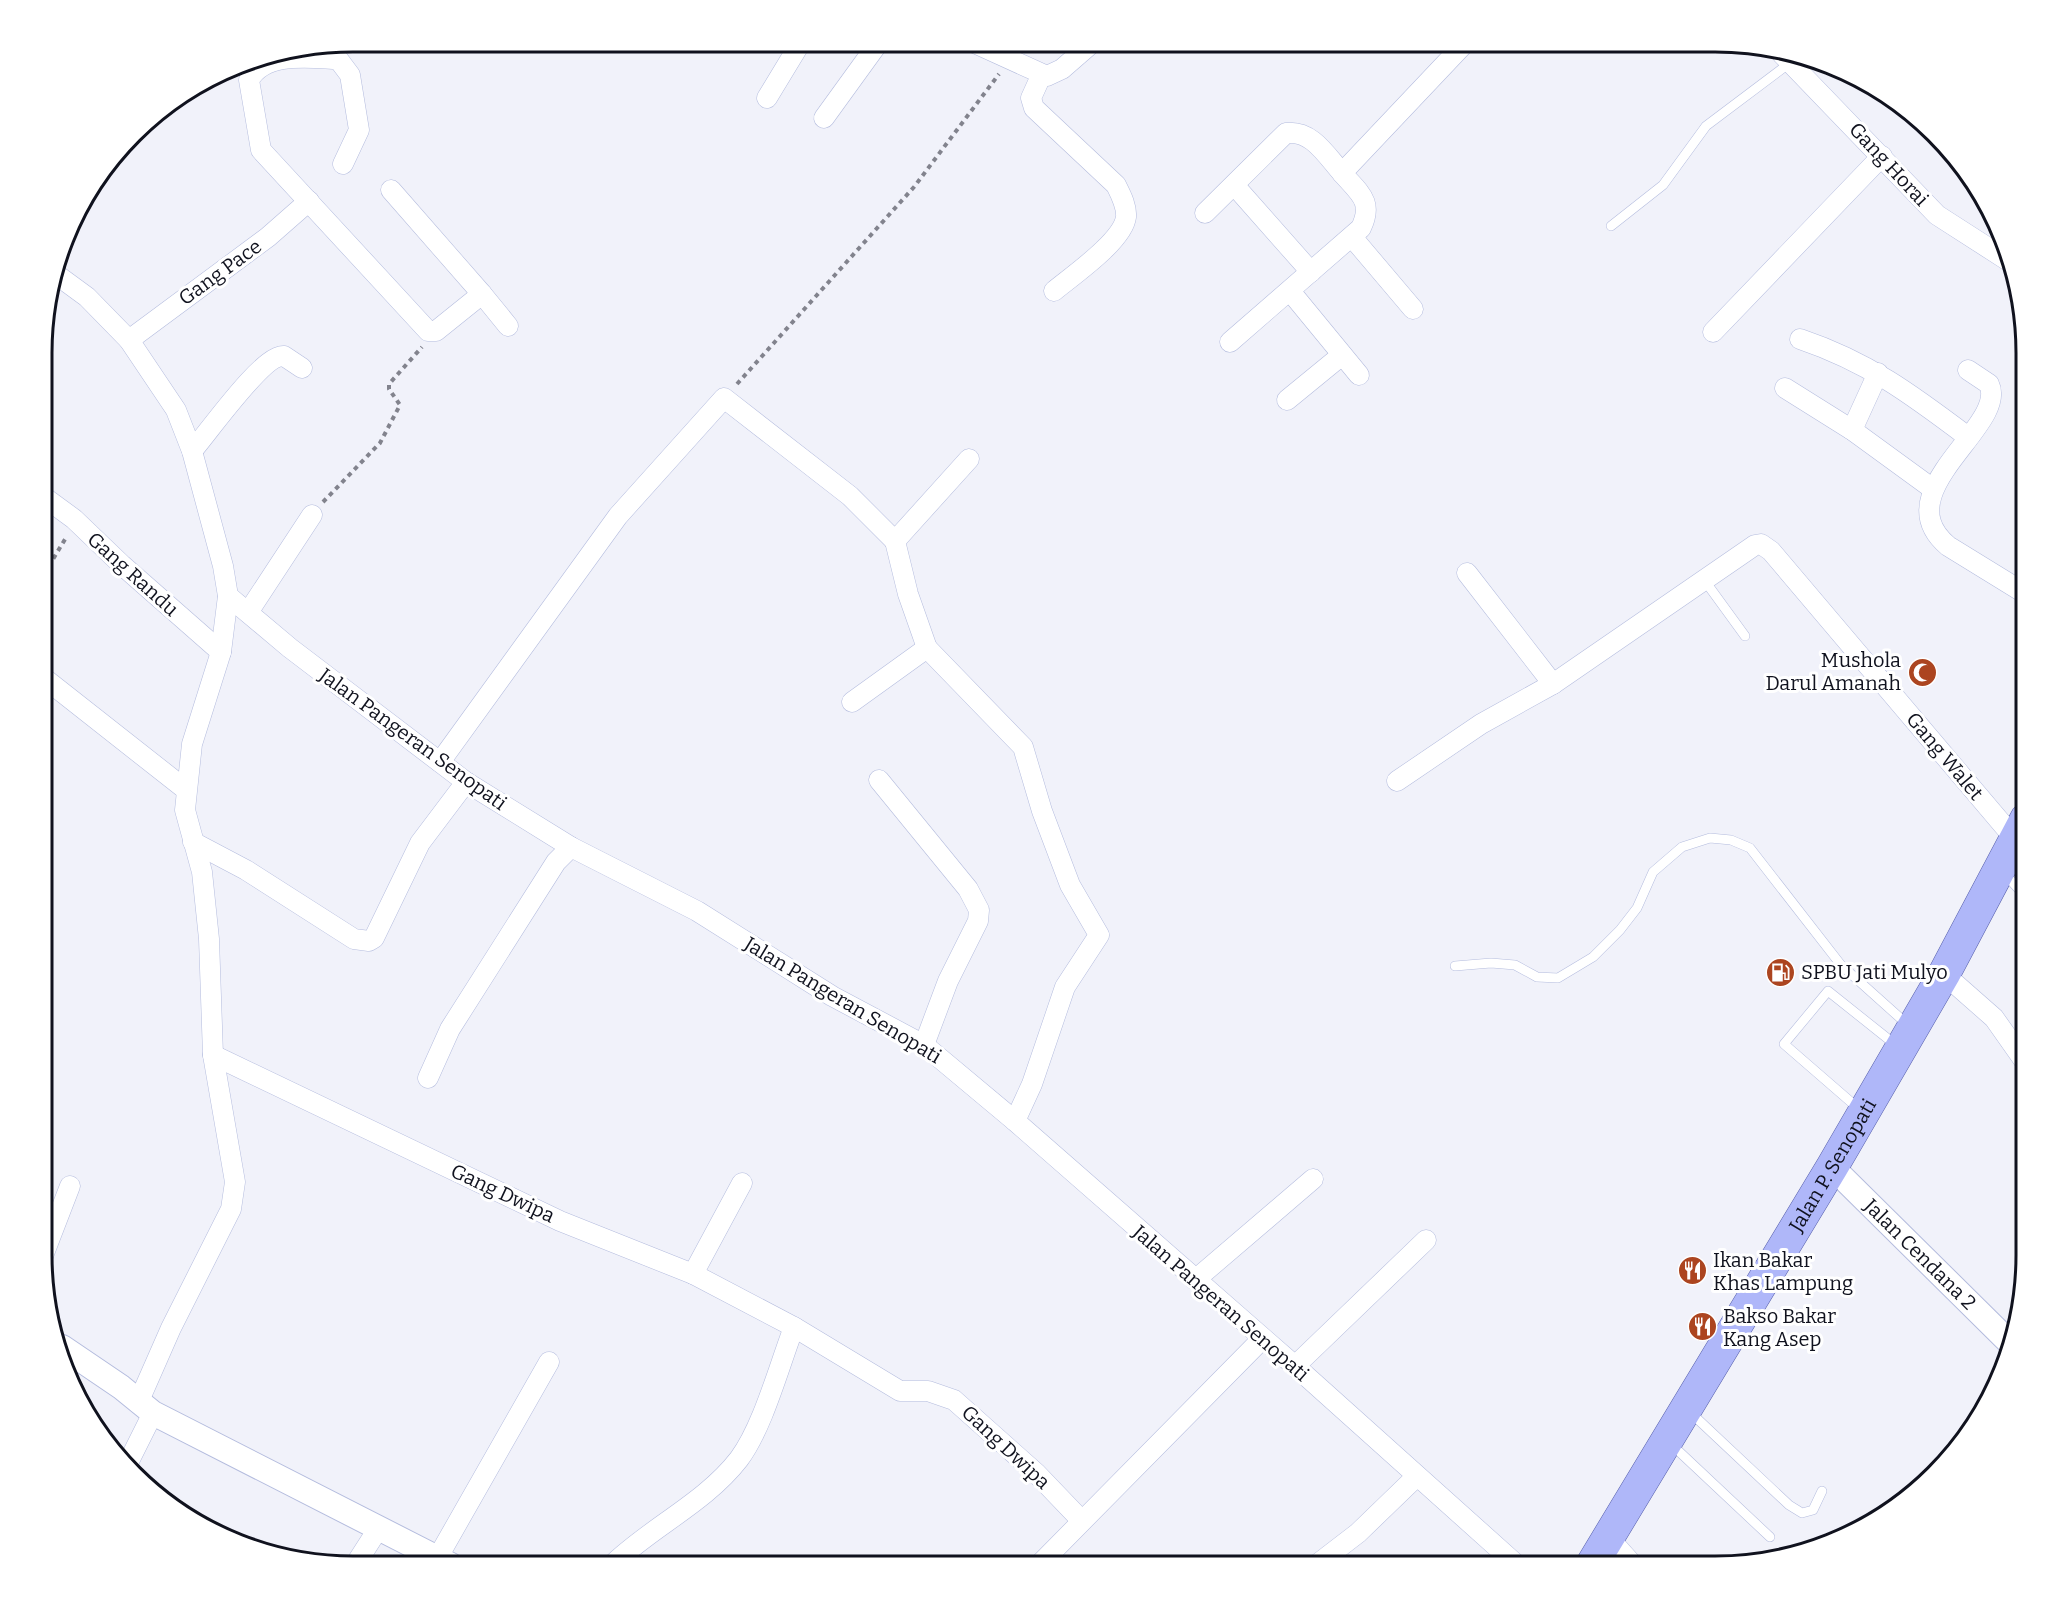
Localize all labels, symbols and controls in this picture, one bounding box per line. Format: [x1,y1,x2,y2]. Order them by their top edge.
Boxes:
street label: Gang Horai [1844,117,1934,211]
street label: Gang Pace [174,234,266,310]
street label: Gang Randu [83,527,183,621]
place label: Mushola Darul Amanah [1765,648,1902,695]
mosque icon: Mushola Darul Amanah [1906,656,1938,688]
street label: Jalan Pangeran Senopati [314,662,511,815]
street label: Gang Walet [1901,707,1989,805]
street label: Jalan Pangeran Senopati [739,931,946,1068]
fuel station icon: SPBU Jati Mulyo [1764,956,1796,988]
place label: SPBU Jati Mulyo [1801,960,1948,984]
street label: Jalan P. Senopati [1783,1094,1881,1237]
street label: Gang Dwipa [447,1158,559,1228]
street label: Jalan Cendana 2 [1859,1193,1981,1315]
street label: Jalan Pangeran Senopati [1127,1219,1314,1386]
place label: Ikan Bakar Khas Lampung [1713,1248,1853,1295]
restaurant icon: Ikan Bakar Khas Lampung [1676,1255,1708,1287]
place label: Bakso Bakar Kang Asep [1723,1304,1836,1351]
restaurant icon: Bakso Bakar Kang Asep [1686,1311,1718,1343]
street label: Gang Dwipa [957,1400,1055,1494]

